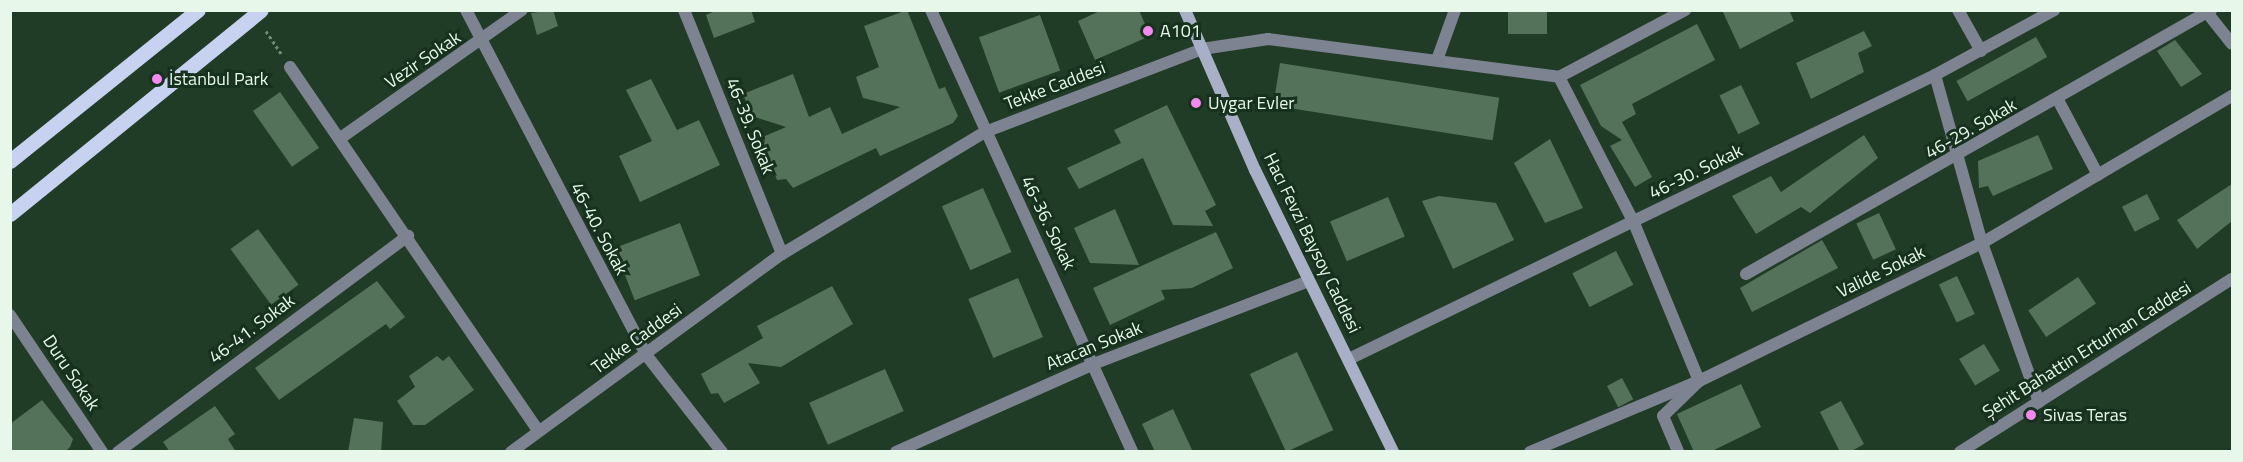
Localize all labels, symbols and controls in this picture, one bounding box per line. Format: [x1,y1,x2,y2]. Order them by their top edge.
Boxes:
place label: A101 [1160,20,1201,42]
marker: A101 [1141,24,1155,38]
street label: Vezir Sokak [381,27,465,93]
street label: Tekke Caddesi [1002,57,1108,115]
place label: İstanbul Park [169,68,268,90]
marker: İstanbul Park [150,72,164,86]
street label: 46-39. Sokak [721,75,779,177]
place label: Uygar Evler [1208,92,1294,114]
street label: 46-29. Sokak [1922,94,2020,164]
marker: Uygar Evler [1189,96,1203,110]
street label: 46-30. Sokak [1646,140,1746,204]
street label: Hacı Fevzi Baysoy Caddesi [1259,149,1365,337]
street label: 46-36. Sokak [1016,173,1080,273]
street label: 46-40. Sokak [566,179,632,279]
street label: Valide Sokak [1834,241,1928,303]
street label: Şehit Bahattin Erturhan Caddesi [1979,277,2195,423]
street label: 46-41. Sokak [205,290,299,368]
street label: Tekke Caddesi [588,299,686,379]
street label: Atacan Sokak [1043,317,1145,375]
street label: Duru Sokak [38,331,104,415]
place label: Sivas Teras [2043,404,2127,426]
marker: Sivas Teras [2024,408,2038,422]

